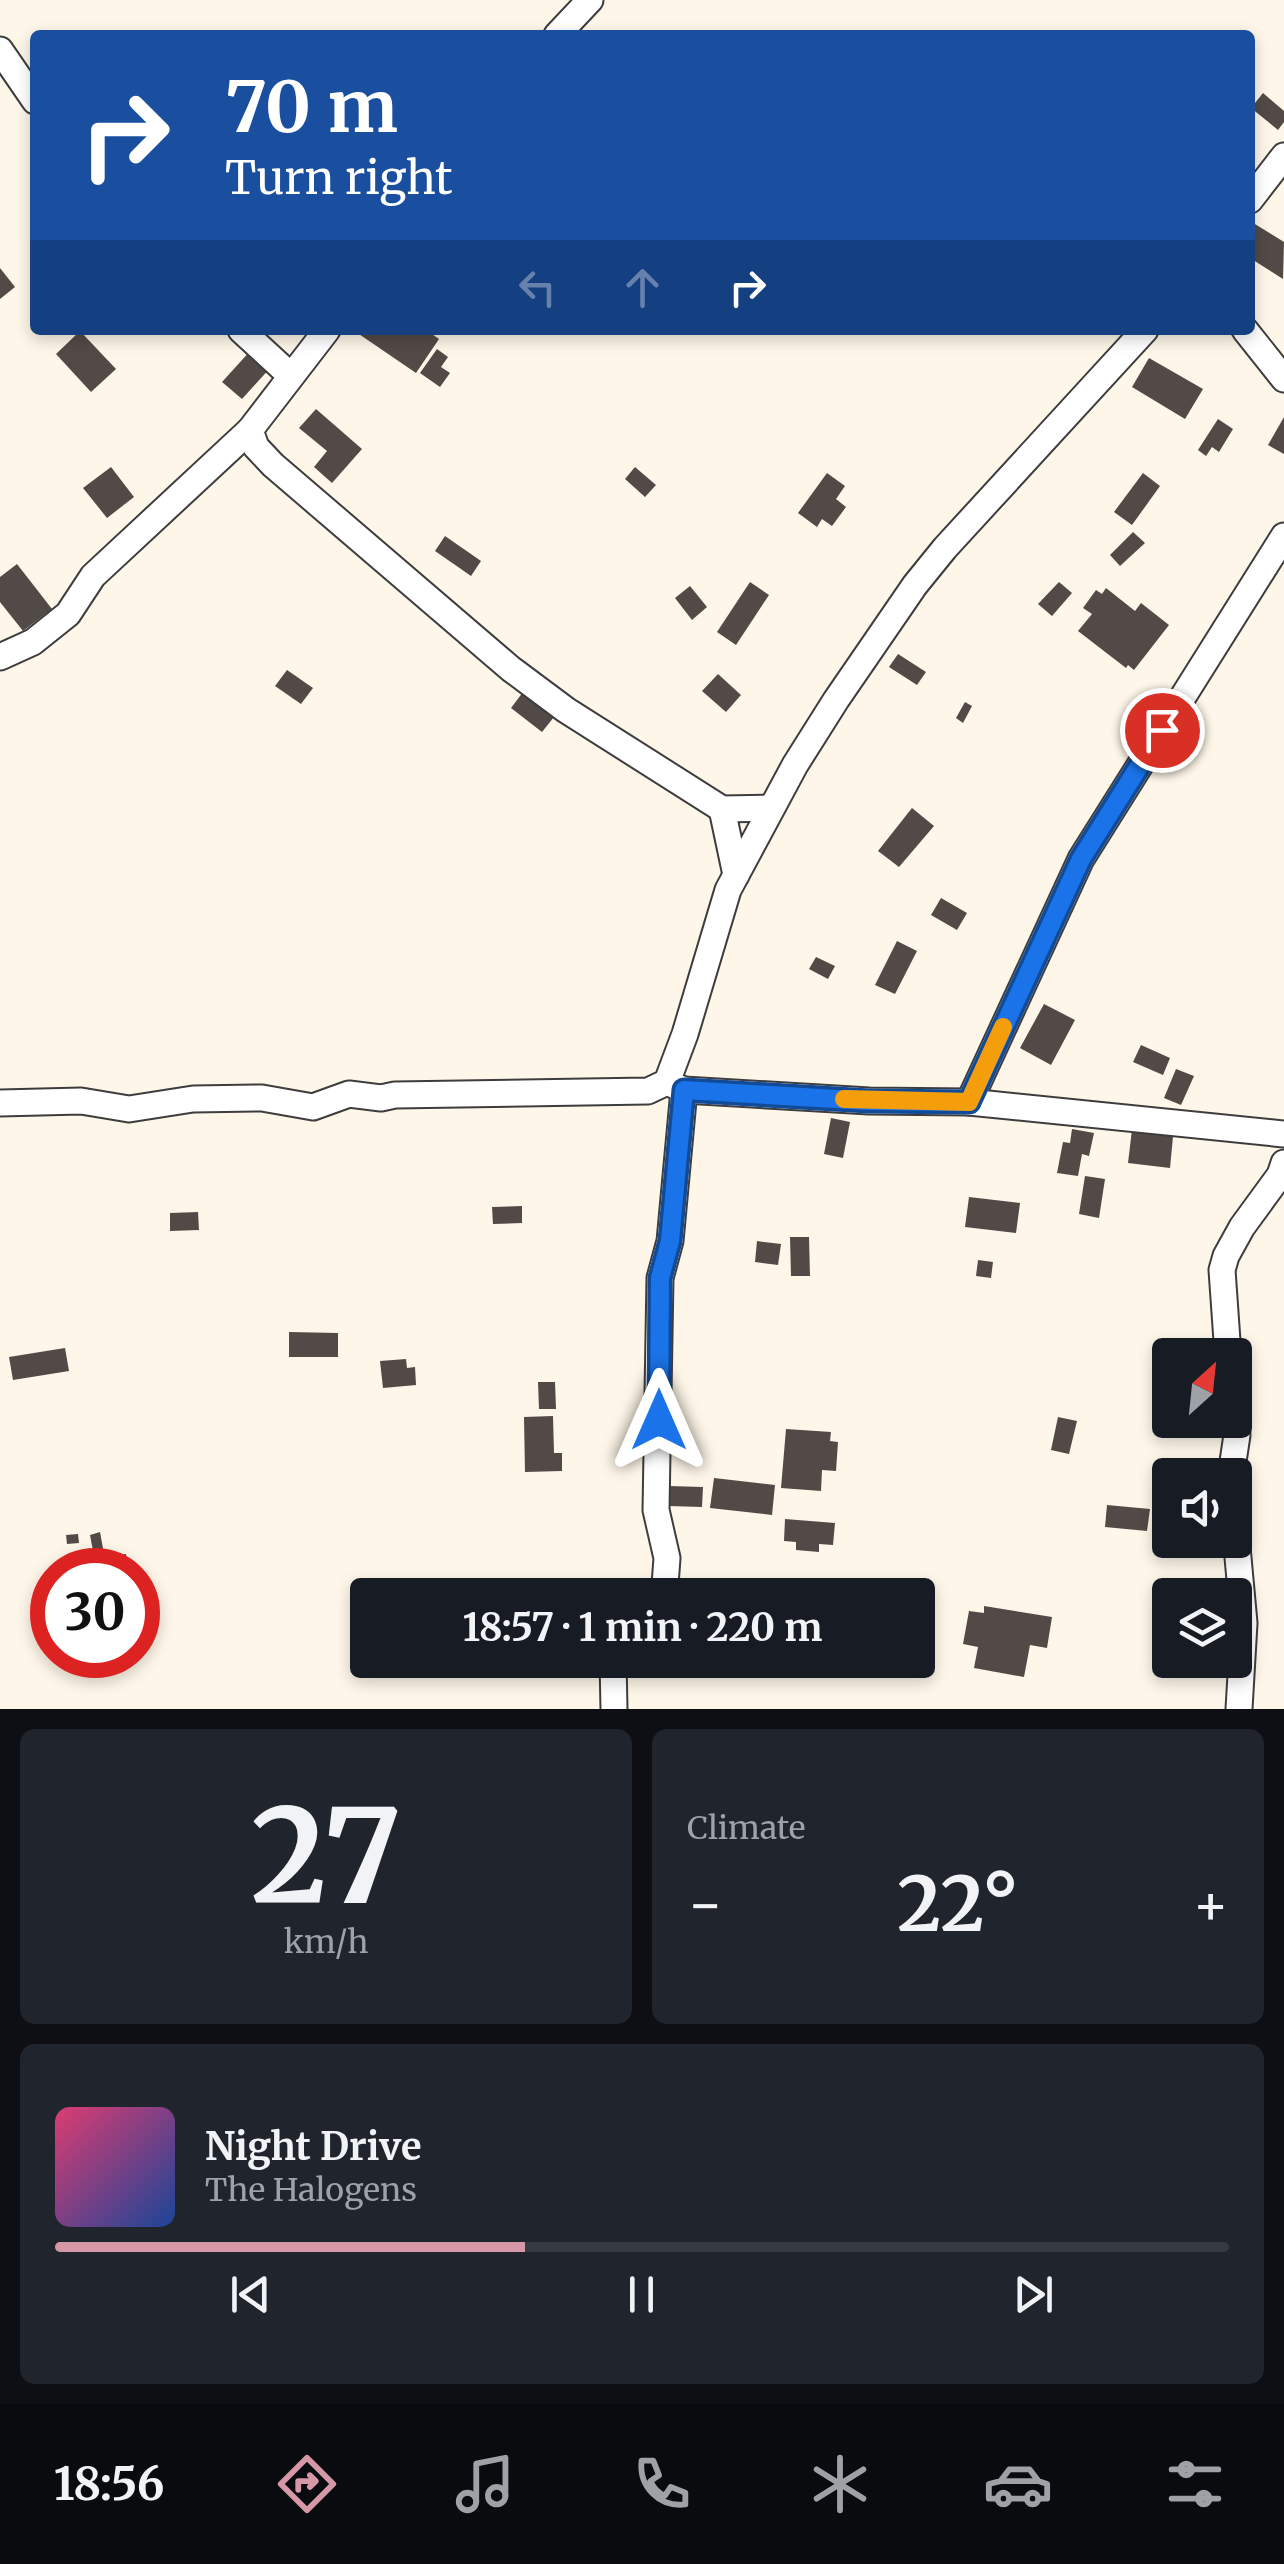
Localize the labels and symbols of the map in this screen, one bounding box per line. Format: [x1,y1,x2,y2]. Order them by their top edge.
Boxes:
pin [1120,688,1205,773]
north arrow [1152,1338,1252,1438]
position arrow [607,1368,711,1472]
speed limit sign: 30 [30,1548,160,1678]

